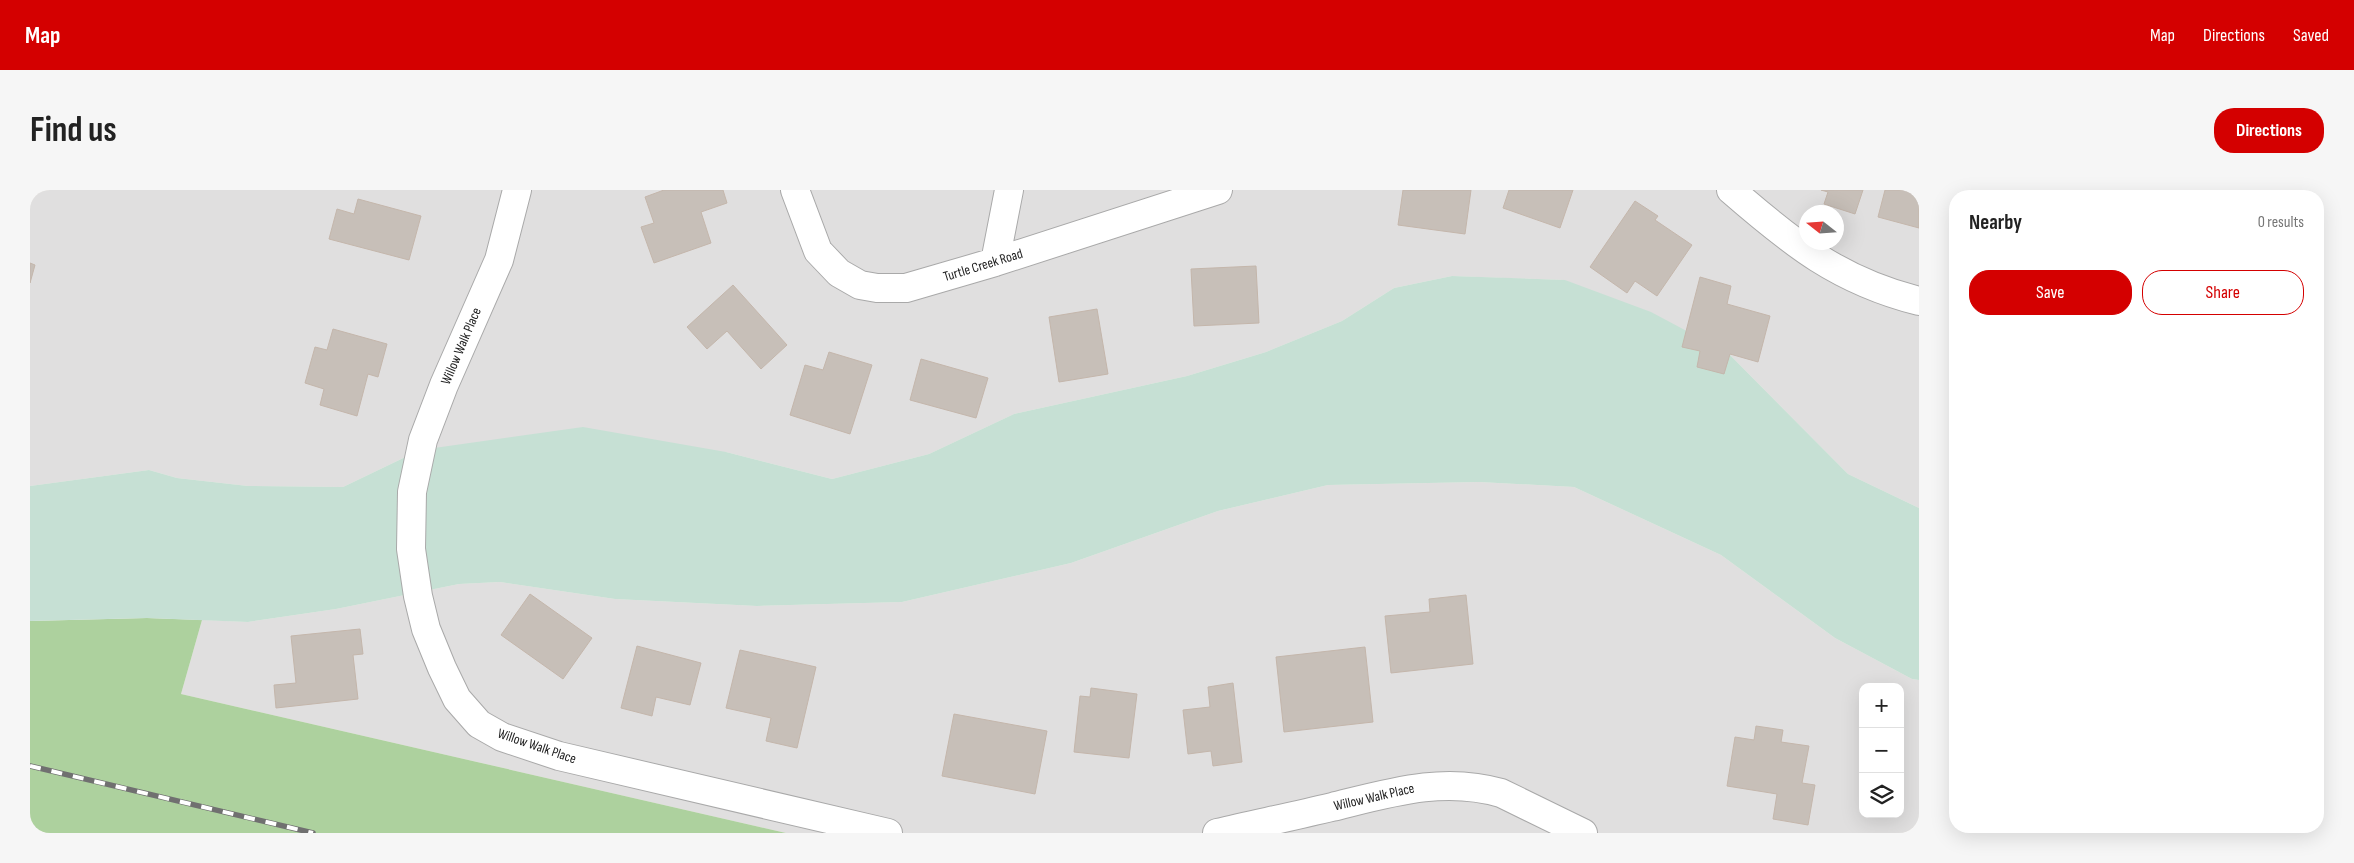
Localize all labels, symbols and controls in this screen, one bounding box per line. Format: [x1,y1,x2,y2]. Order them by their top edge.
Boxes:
text: Map [25,21,60,50]
text: Map [2150,25,2175,46]
text: Directions [2203,25,2265,46]
text: Saved [2293,25,2329,46]
button: Directions [2214,108,2324,153]
text: Find us [30,109,117,152]
north arrow [1799,205,1844,250]
text: Nearby [1969,210,2022,235]
text: 0 results [2258,213,2304,232]
street label: Turtle Creek Road [941,245,1025,285]
button: Save [1969,270,2132,315]
button: Share [2142,270,2304,315]
street label: Willow Walk Place [437,305,485,387]
map controls [1859,683,1904,818]
button: + [1859,683,1904,728]
street label: Willow Walk Place [495,725,579,767]
button: − [1859,728,1904,773]
button: layers [1859,773,1904,818]
street label: Willow Walk Place [1332,779,1416,815]

